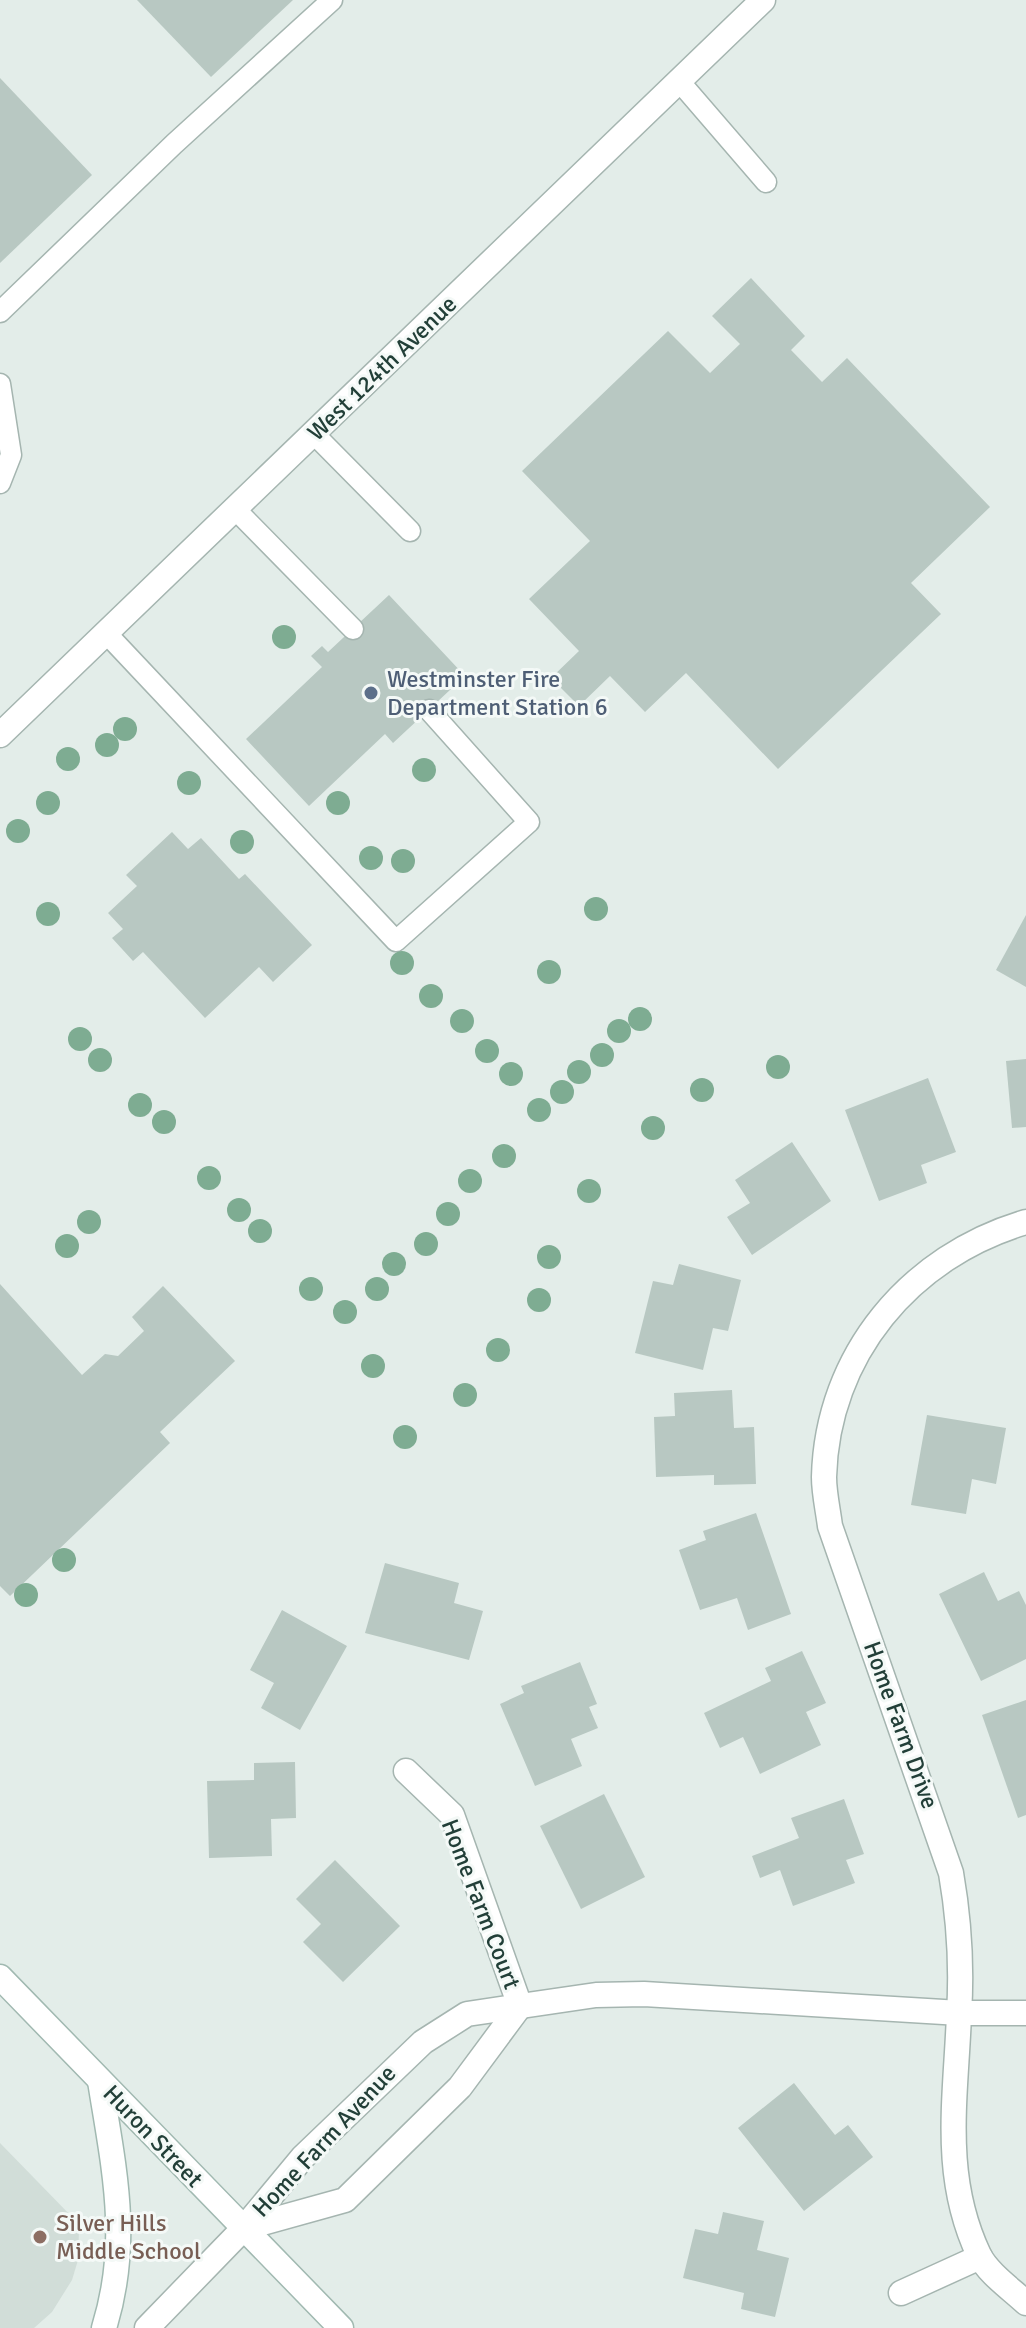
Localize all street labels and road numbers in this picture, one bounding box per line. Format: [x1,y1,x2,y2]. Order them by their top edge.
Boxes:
street label: West 124th Avenue [301,289,463,447]
street label: Home Farm Drive [857,1637,945,1813]
street label: Home Farm Court [435,1815,527,1993]
street label: Home Farm Avenue [246,2059,402,2223]
street label: Huron Street [97,2078,209,2194]

